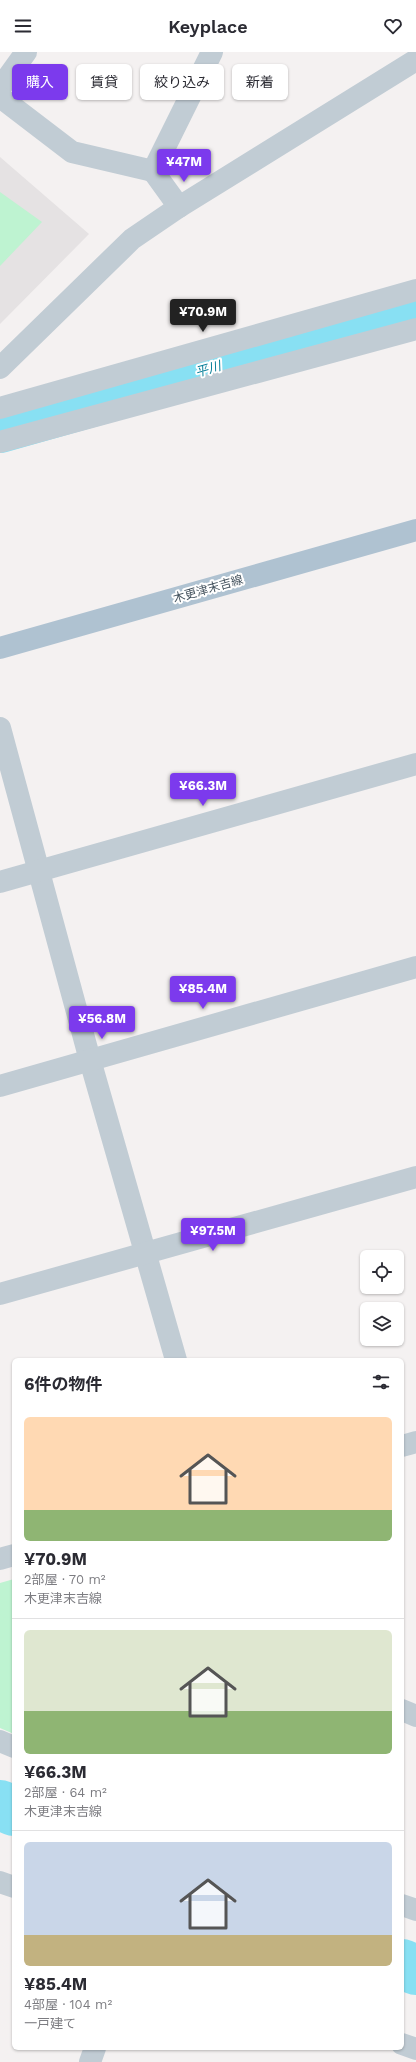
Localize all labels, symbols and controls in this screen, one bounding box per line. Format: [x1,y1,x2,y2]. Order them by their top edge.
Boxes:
icon: menu [12,15,34,37]
icon: heart [382,15,404,37]
text: Keyplace [168,16,248,37]
chip: 購入 [12,64,68,100]
chip: 賃貸 [76,64,132,100]
chip: 絞り込み [140,64,224,100]
chip: 新着 [232,64,288,100]
pin: ¥47M [160,149,208,183]
text: ¥47M [166,154,202,169]
pin: ¥70.9M [170,299,236,333]
text: ¥70.9M [179,304,227,319]
water label: 平川 [193,358,224,380]
street label: 木更津末吉線 [171,572,245,606]
pin: ¥66.3M [170,773,236,807]
text: ¥66.3M [179,778,227,793]
pin: ¥85.4M [170,976,236,1010]
text: ¥85.4M [179,981,227,996]
pin: ¥56.8M [69,1006,135,1040]
text: ¥56.8M [78,1011,126,1026]
pin: ¥97.5M [180,1218,246,1252]
text: ¥97.5M [190,1223,236,1238]
map controls [360,1250,404,1346]
button: locate [360,1250,404,1294]
button: layers [360,1302,404,1346]
icon: filters [370,1371,392,1393]
text: 6件の物件 [24,1374,102,1394]
icon: home [172,1443,244,1515]
text: ¥70.9M [24,1549,87,1569]
text: 2部屋 · 70 m² [24,1572,106,1587]
text: 木更津末吉線 [24,1591,102,1606]
icon: home [172,1656,244,1728]
text: ¥66.3M [24,1762,87,1782]
text: 2部屋 · 64 m² [24,1785,107,1800]
text: 木更津末吉線 [24,1804,102,1819]
icon: home [172,1868,244,1940]
text: ¥85.4M [24,1974,87,1994]
text: 4部屋 · 104 m² [24,1997,112,2012]
text: 一戸建て [24,2016,76,2031]

